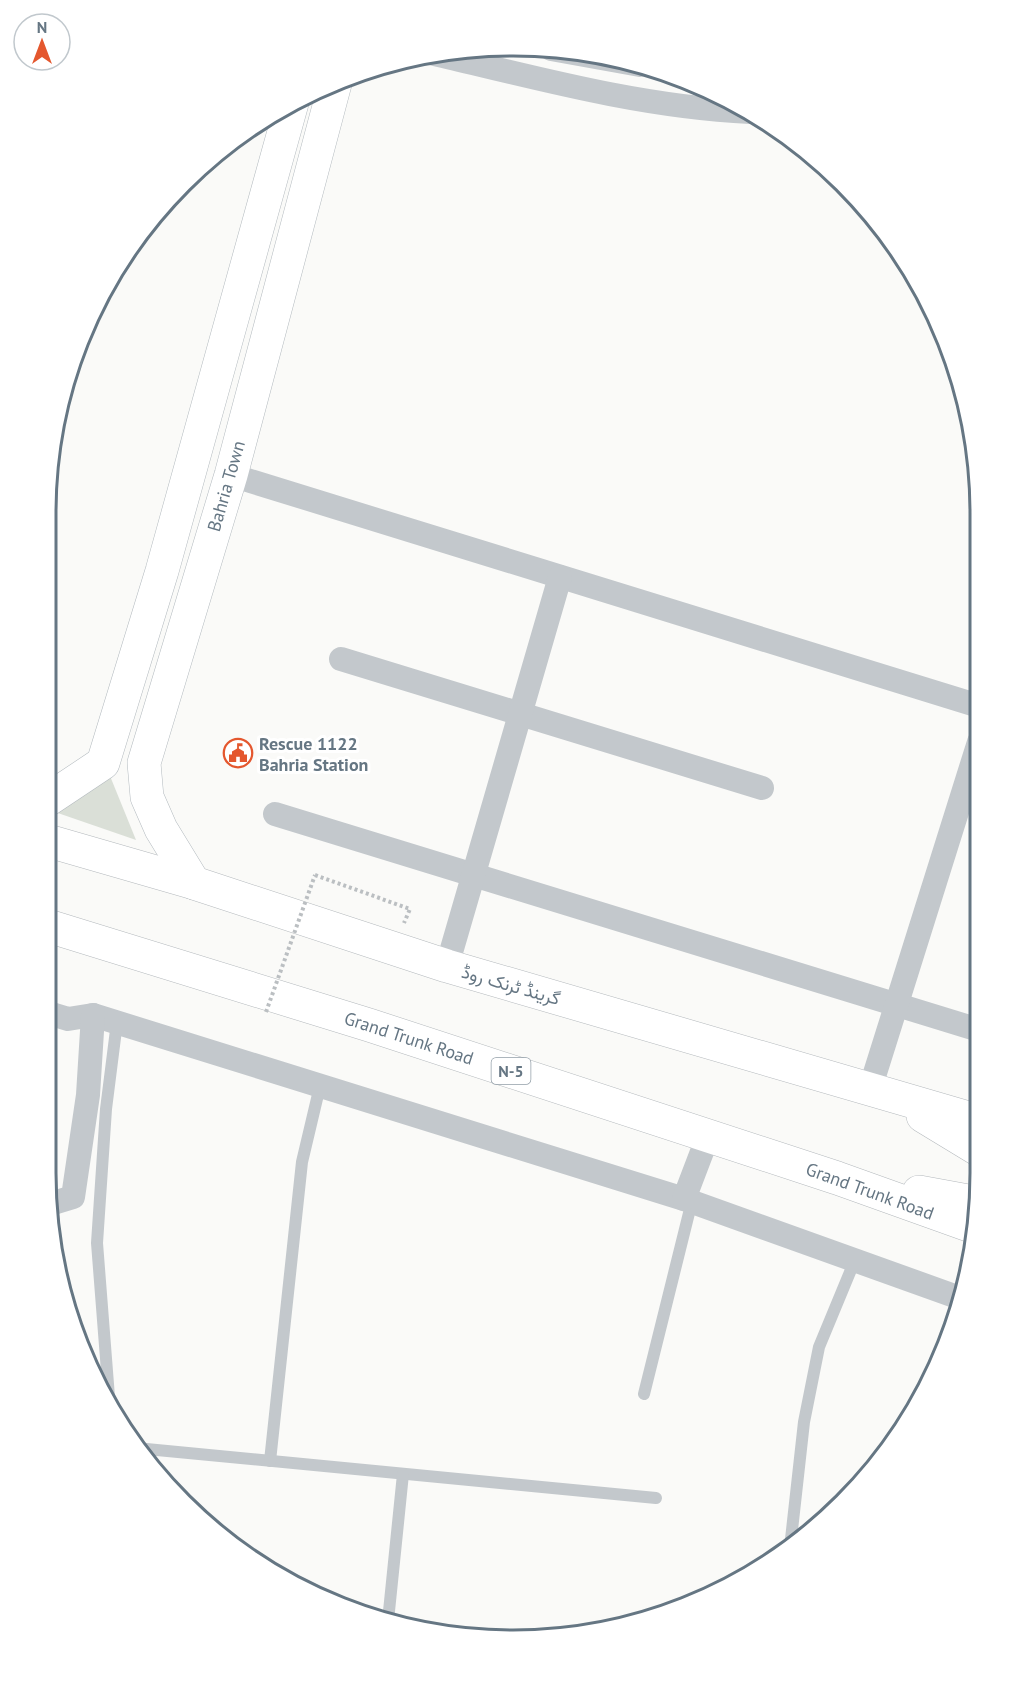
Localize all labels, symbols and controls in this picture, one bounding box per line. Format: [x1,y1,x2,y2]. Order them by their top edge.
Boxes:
north arrow [12,12,72,72]
text: N [37,17,47,37]
street label: Bahria Town [202,438,250,534]
place label: Rescue 1122 Bahria Station [259,732,368,776]
public building icon: Rescue 1122 Bahria Station [222,737,254,769]
street label: گرینڈ ٹرنک روڈ [459,960,563,1010]
street label: Grand Trunk Road [341,1006,477,1070]
road number: N-5 [492,1058,530,1084]
street label: Grand Trunk Road [803,1157,937,1225]

